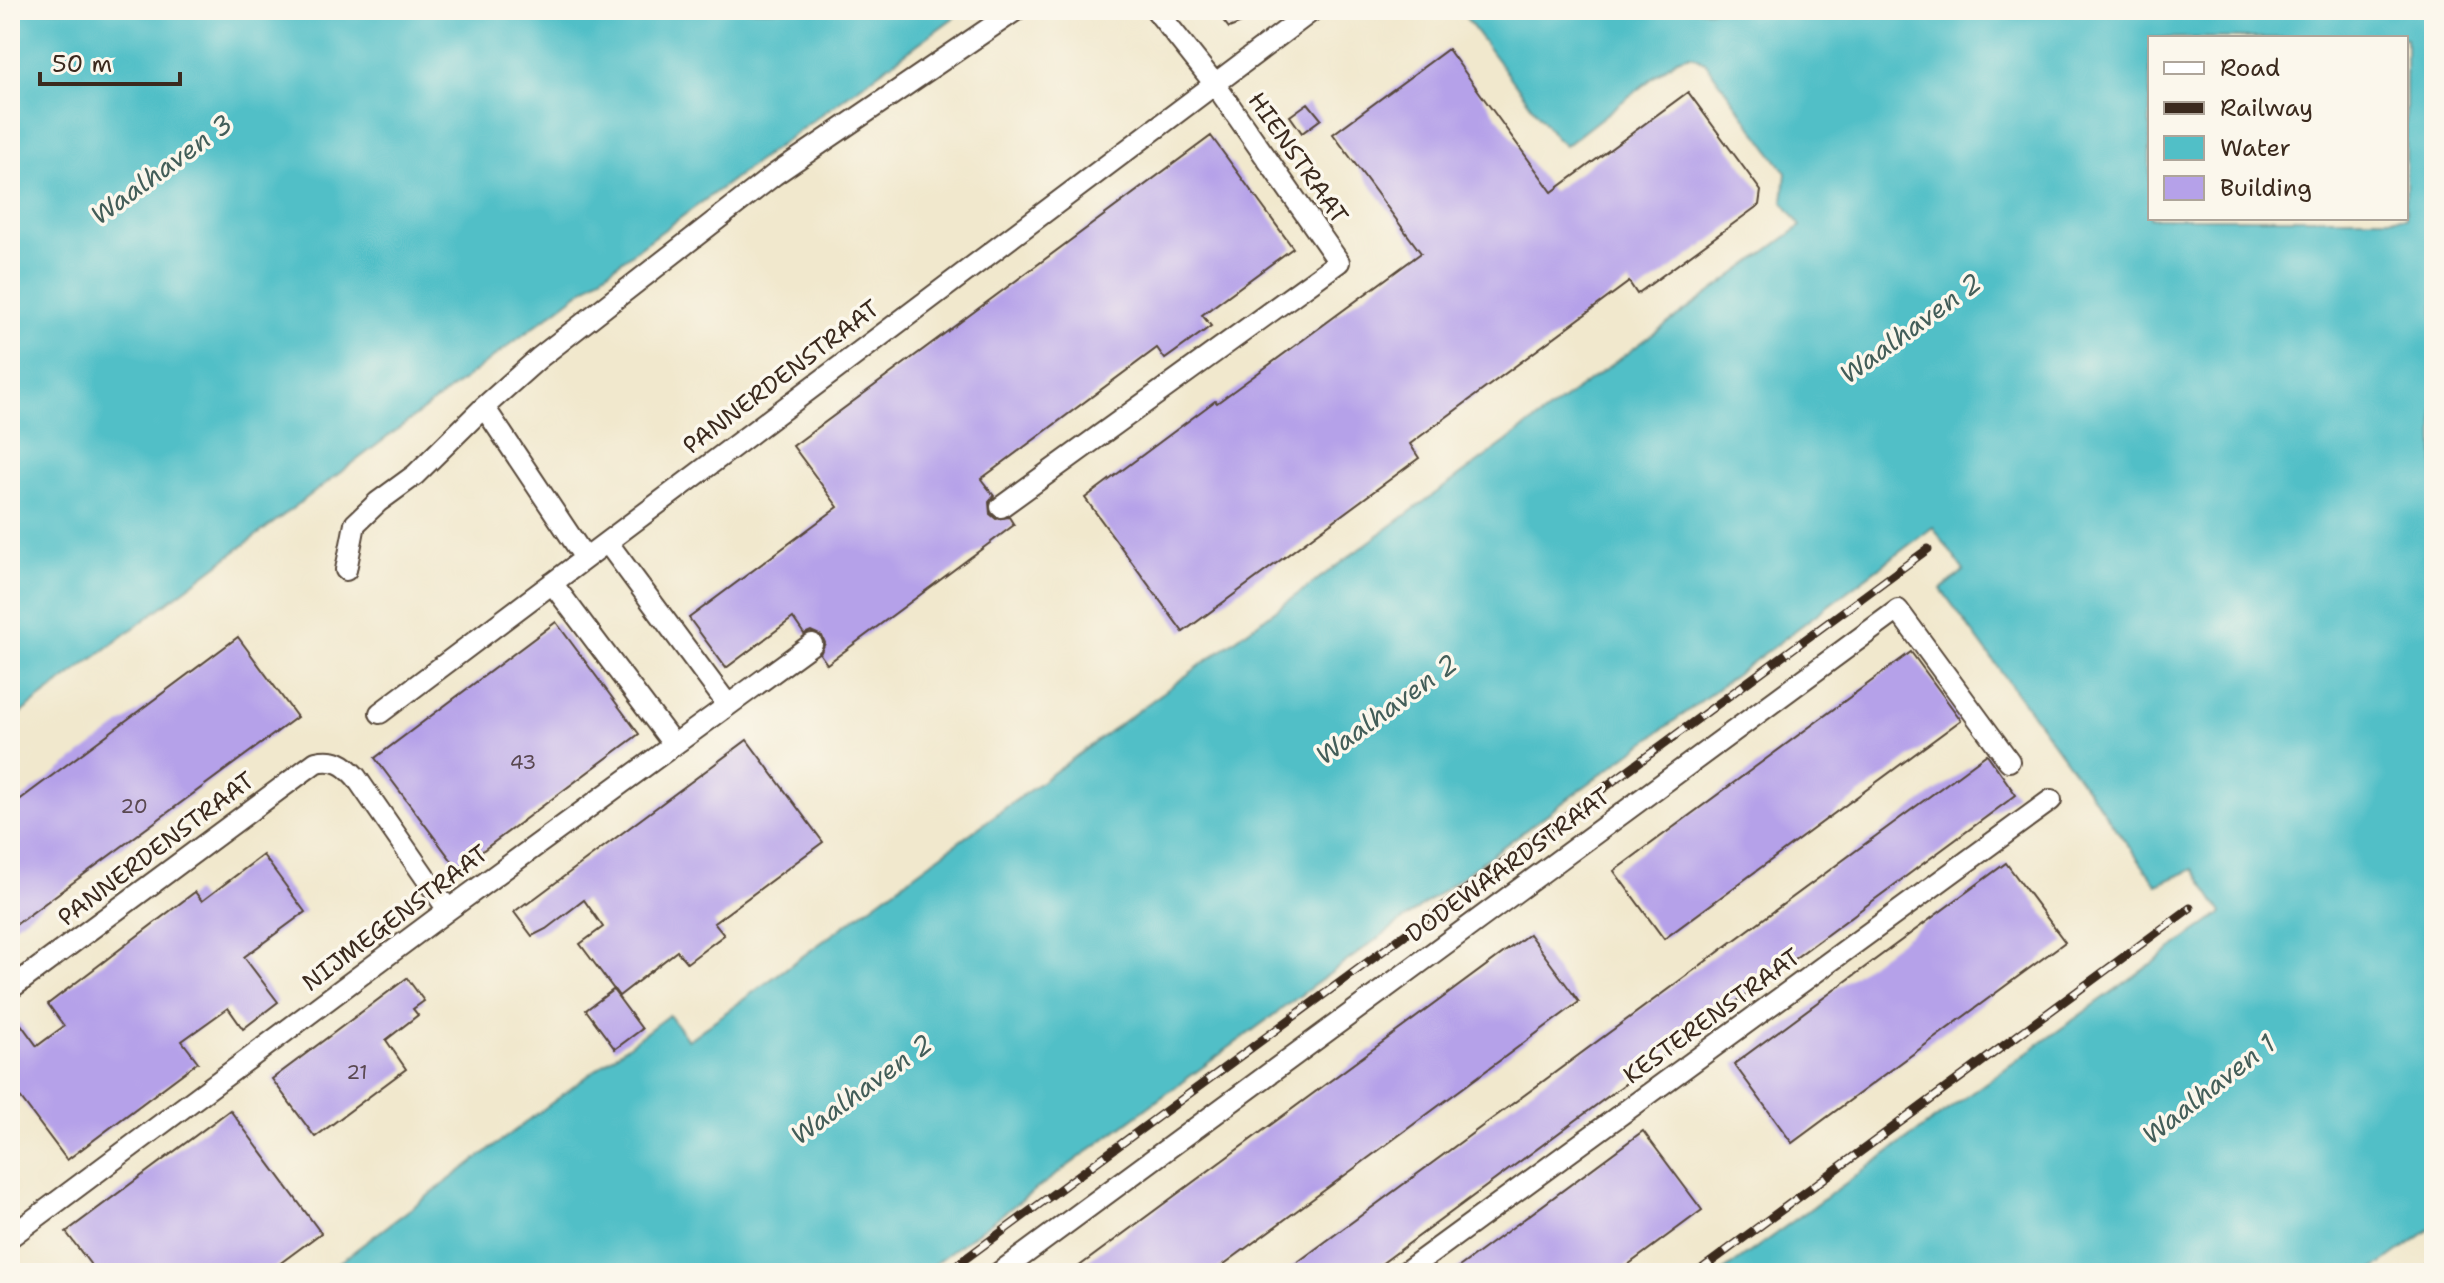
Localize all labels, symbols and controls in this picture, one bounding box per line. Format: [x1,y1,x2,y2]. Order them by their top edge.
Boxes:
scale bar [40,36,180,86]
legend [2148,36,2408,220]
text: 50 m [52,48,112,80]
text: Road [2220,52,2280,84]
street label: HIENSTRAAT [1241,86,1355,230]
text: Railway [2220,92,2313,124]
water label: Waalhaven 3 [83,106,239,232]
text: Water [2220,132,2291,164]
text: Building [2220,172,2312,204]
water label: Waalhaven 2 [1832,265,1988,391]
street label: PANNERDENSTRAAT [676,292,886,461]
water label: Waalhaven 2 [1308,646,1464,772]
house number: 43 [510,749,536,775]
street label: PANNERDENSTRAAT [51,764,261,933]
street label: DODEWAARDSTRAAT [1400,780,1616,950]
house number: 20 [120,793,148,819]
street label: NIJMEGENSTRAAT [295,837,495,999]
street label: KESTERENSTRAAT [1617,941,1807,1091]
water label: Waalhaven 2 [783,1026,939,1152]
water label: Waalhaven 1 [2134,1026,2282,1152]
house number: 21 [346,1059,368,1085]

